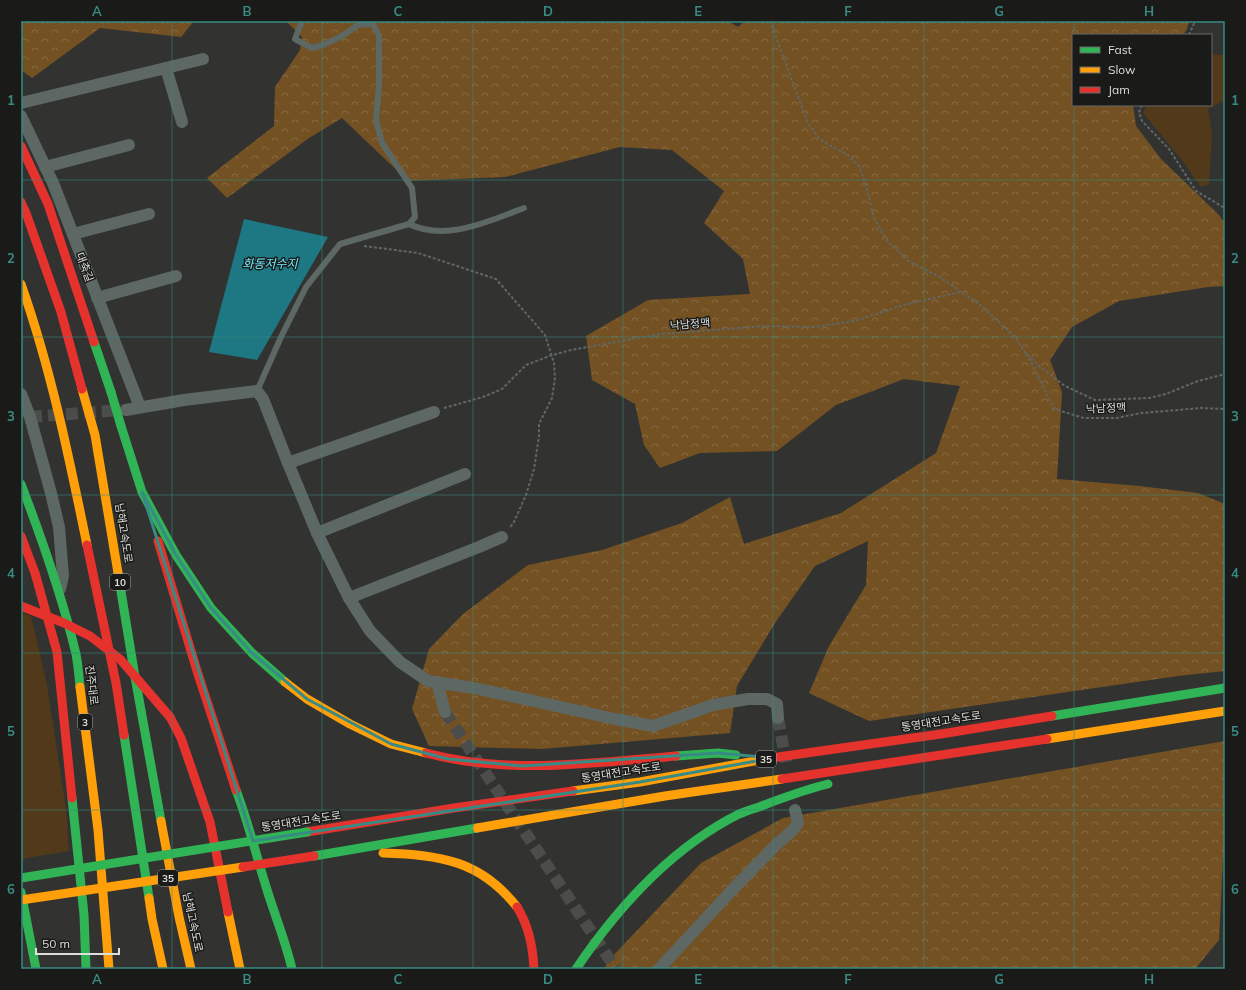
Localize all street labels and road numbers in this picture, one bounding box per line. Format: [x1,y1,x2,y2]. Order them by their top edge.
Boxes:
street label: 대축길 [73,250,97,284]
street label: 낙남정맥 [669,315,711,333]
street label: 낙남정맥 [1085,400,1127,416]
street label: 남해고속도로 [112,502,136,564]
road number: 10 [110,574,130,590]
street label: 진주대로 [83,664,101,706]
street label: 통영대전고속도로 [900,708,982,734]
road number: 3 [78,714,92,730]
road number: 35 [756,751,776,767]
street label: 통영대전고속도로 [580,759,662,785]
street label: 통영대전고속도로 [260,808,342,834]
road number: 35 [158,870,178,886]
street label: 남해고속도로 [180,891,206,953]

